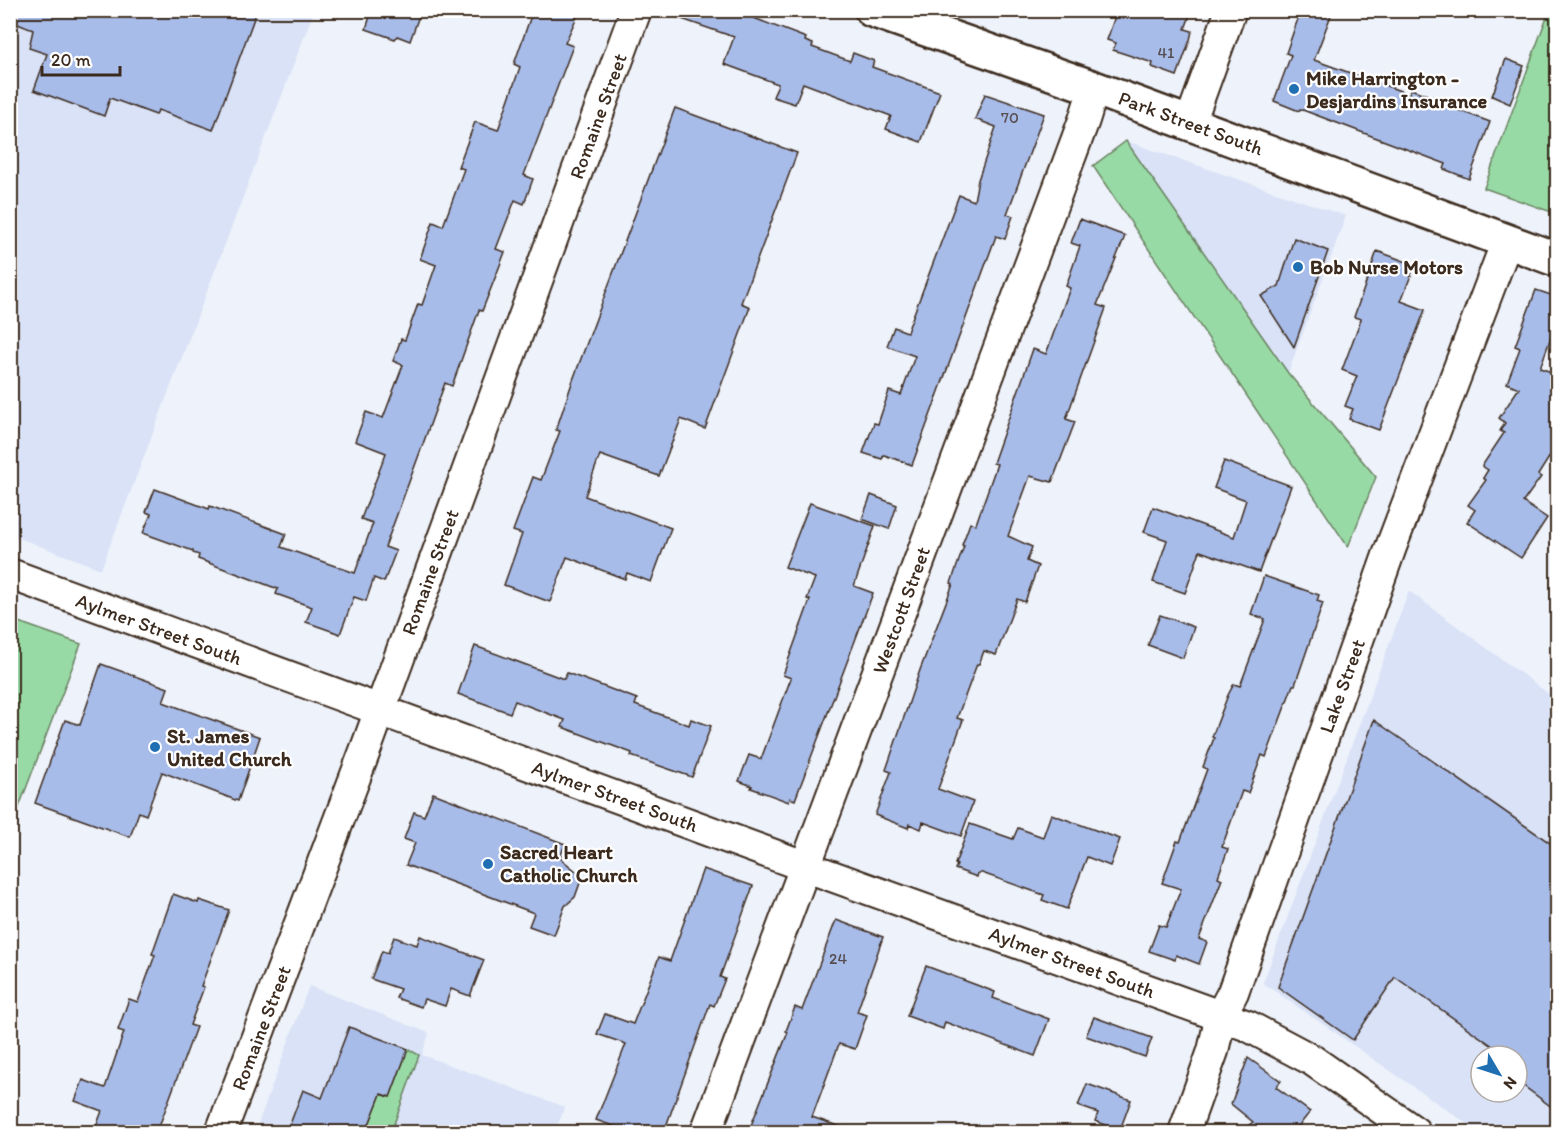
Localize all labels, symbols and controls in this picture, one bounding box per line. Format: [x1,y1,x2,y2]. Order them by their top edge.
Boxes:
scale bar [42,39,120,77]
house number: 41 [1157,43,1175,62]
text: 20 m [51,49,91,71]
street label: Romaine Street [564,49,632,182]
place label: Mike Harrington - Desjardins Insurance [1306,66,1488,114]
marker: Mike Harrington - Desjardins Insurance [1287,82,1301,96]
street label: Park Street South [1115,86,1267,160]
house number: 70 [1001,108,1019,127]
place label: Bob Nurse Motors [1310,255,1463,279]
marker: Bob Nurse Motors [1291,260,1305,274]
street label: Romaine Street [396,505,464,638]
street label: Westcott Street [867,543,935,677]
street label: Aylmer Street South [73,588,246,670]
street label: Lake Street [1314,636,1370,736]
place label: St. James United Church [167,724,292,771]
marker: St. James United Church [148,740,162,754]
street label: Aylmer Street South [529,755,702,837]
place label: Sacred Heart Catholic Church [500,840,638,887]
marker: Sacred Heart Catholic Church [481,857,495,871]
street label: Aylmer Street South [986,921,1159,1003]
house number: 24 [829,949,847,968]
street label: Romaine Street [226,962,296,1094]
north arrow [1469,1044,1529,1104]
text: N [1499,1073,1521,1093]

